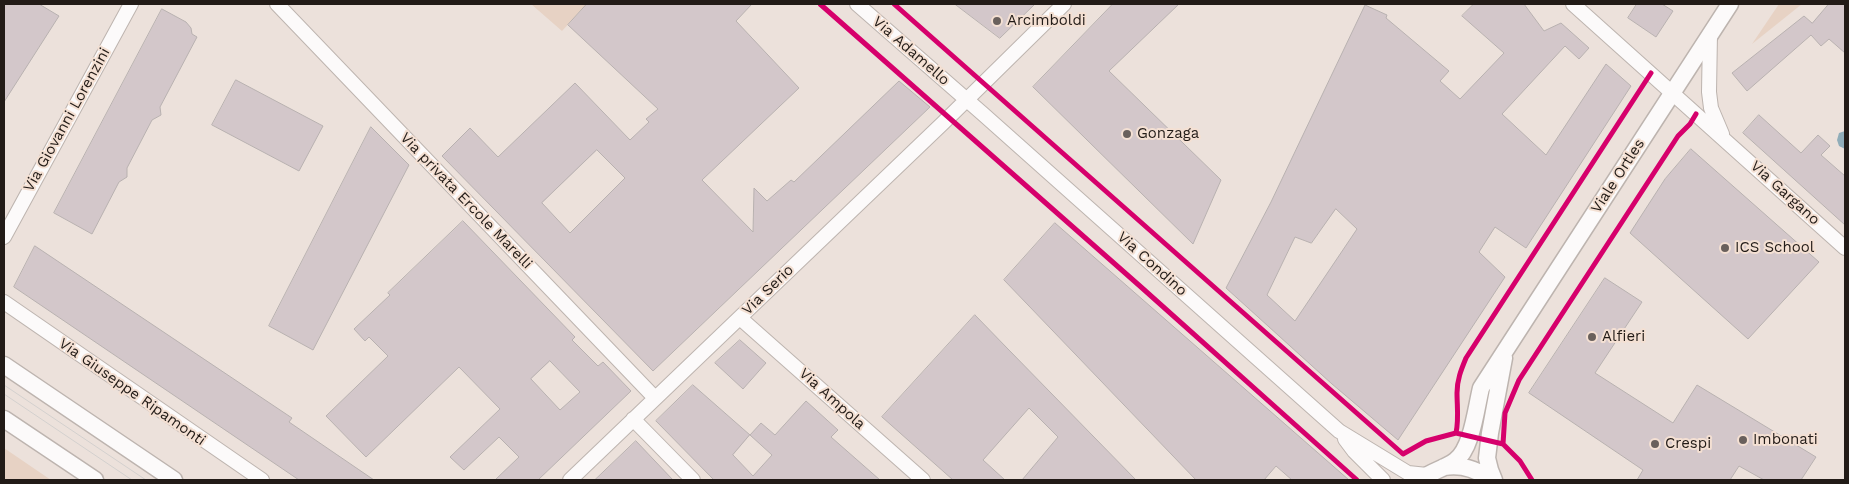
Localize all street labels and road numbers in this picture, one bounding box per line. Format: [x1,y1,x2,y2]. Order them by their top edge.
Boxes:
street label: Via Adamello [869,13,953,89]
street label: Via Giovanni Lorenzini [20,45,114,195]
street label: Via privata Ercole Marelli [396,129,536,273]
street label: Viale Ortles [1587,136,1649,216]
street label: Via Gargano [1747,157,1823,229]
street label: Via Condino [1113,228,1191,300]
street label: Via Serio [738,261,798,319]
street label: Via Giuseppe Ripamonti [55,334,209,450]
street label: Via Ampola [795,365,869,433]

